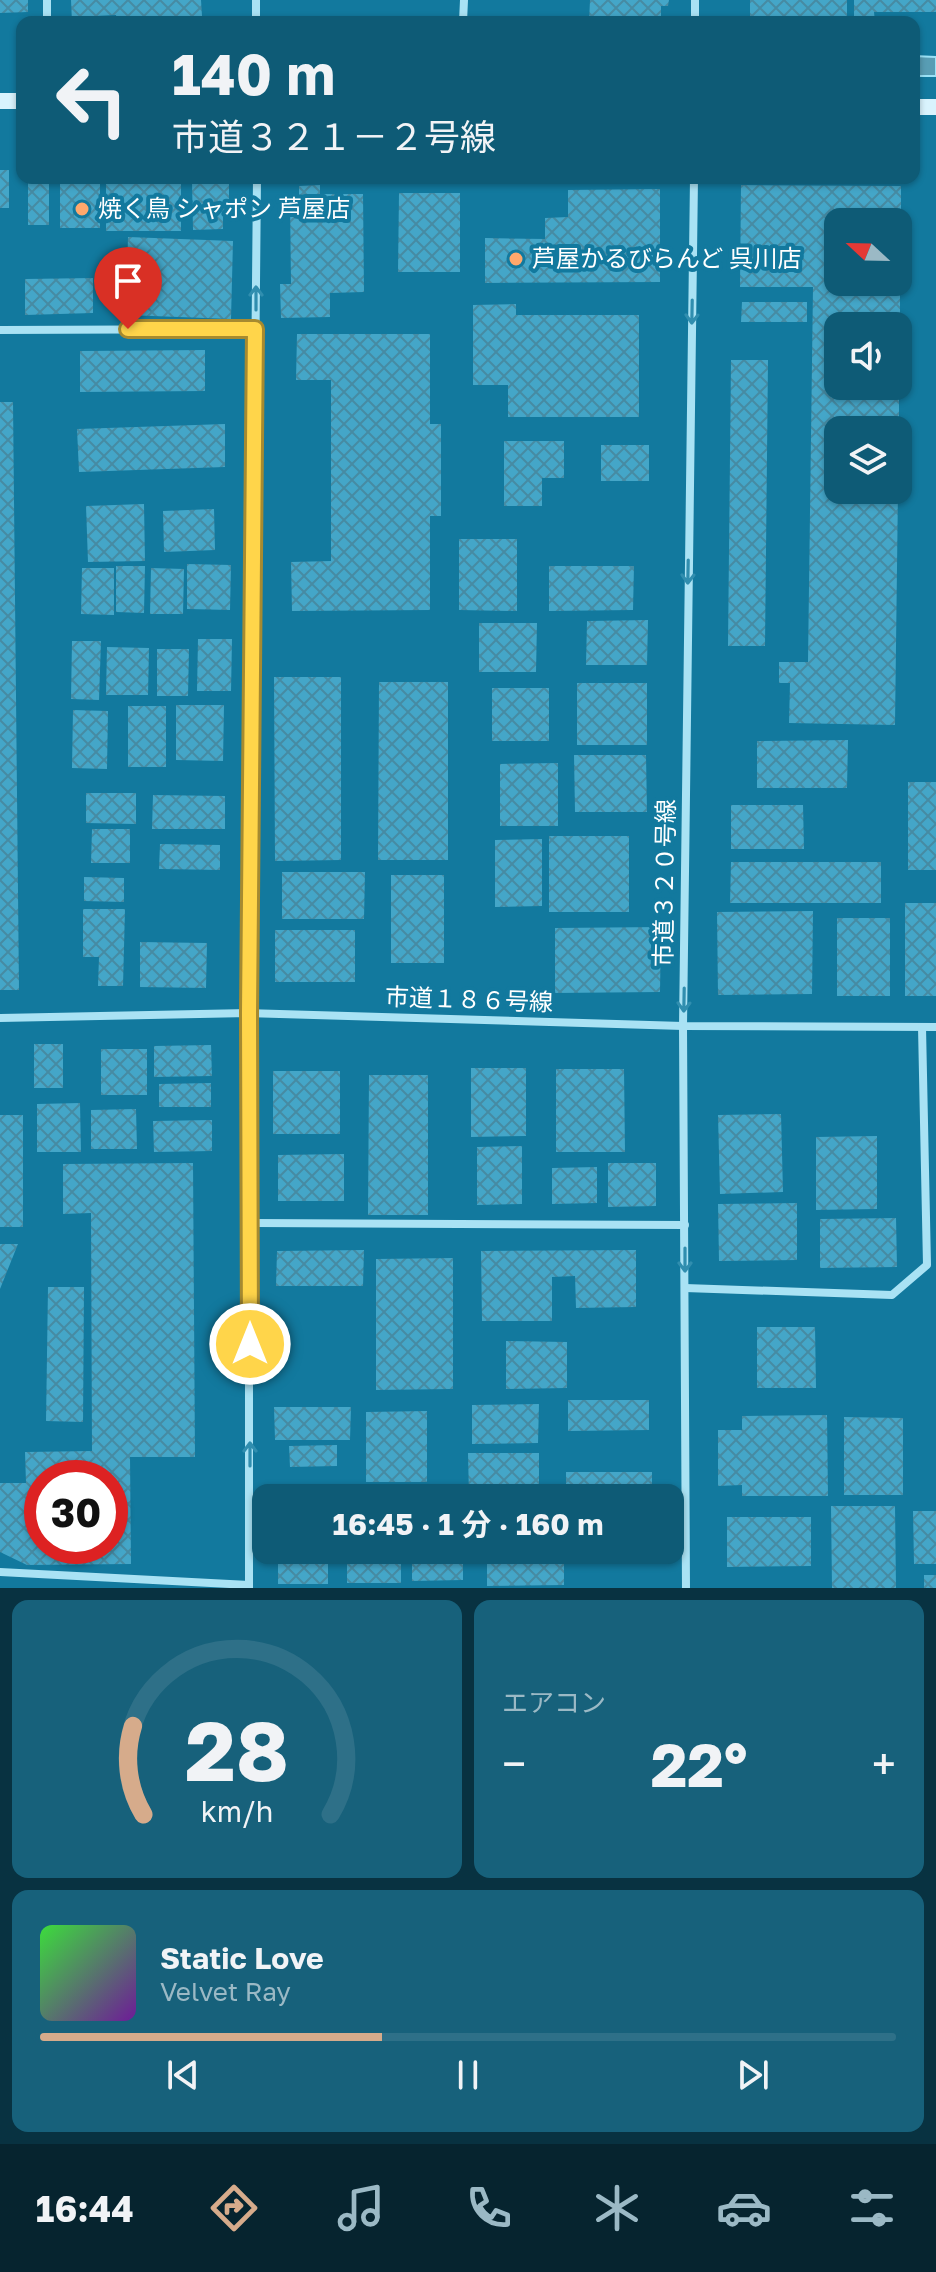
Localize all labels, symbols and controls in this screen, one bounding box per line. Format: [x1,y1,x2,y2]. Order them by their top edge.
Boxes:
text: 140 m [172,40,335,107]
icon: left [40,48,144,152]
text: 市道３２１－２号線 [172,115,496,158]
place label: 焼く鳥 シャポン 芦屋店 [98,193,350,222]
marker: 焼く鳥 シャポン 芦屋店 [73,200,91,218]
north arrow [824,208,912,296]
map controls [824,208,912,504]
place label: 芦屋かるびらんど 呉川店 [532,243,801,272]
pin [94,247,162,329]
marker: 芦屋かるびらんど 呉川店 [507,250,525,268]
icon: arrive [106,259,150,303]
one-way arrow [248,285,263,312]
one-way arrow [684,298,700,325]
button: sound [824,312,912,400]
button: layers [824,416,912,504]
one-way arrow [681,558,696,585]
street label: 市道３２０号線 [648,799,679,967]
street label: 市道１８６号線 [385,981,554,1016]
one-way arrow [676,986,691,1013]
one-way arrow [677,1246,693,1273]
position arrow [208,1302,292,1386]
one-way arrow [242,1441,258,1468]
speed limit sign: 30 [24,1460,128,1564]
text: 16:45 · 1 分 · 160 m [332,1506,604,1542]
text: エアコン [502,1687,606,1718]
text: 28 [185,1699,289,1799]
text: 22° [651,1728,747,1800]
text: − [502,1737,526,1790]
text: + [872,1737,896,1790]
text: km/h [201,1794,273,1828]
text: Static Love [160,1940,324,1976]
text: Velvet Ray [160,1976,291,2007]
icon: previous [161,2053,205,2097]
icon: pause [446,2053,490,2097]
icon: next [731,2053,775,2097]
icon: directions [206,2180,262,2236]
icon: music [333,2180,389,2236]
icon: phone [461,2180,517,2236]
icon: climate [589,2180,645,2236]
icon: car [716,2180,772,2236]
icon: filters [844,2180,900,2236]
text: 16:44 [36,2187,134,2230]

